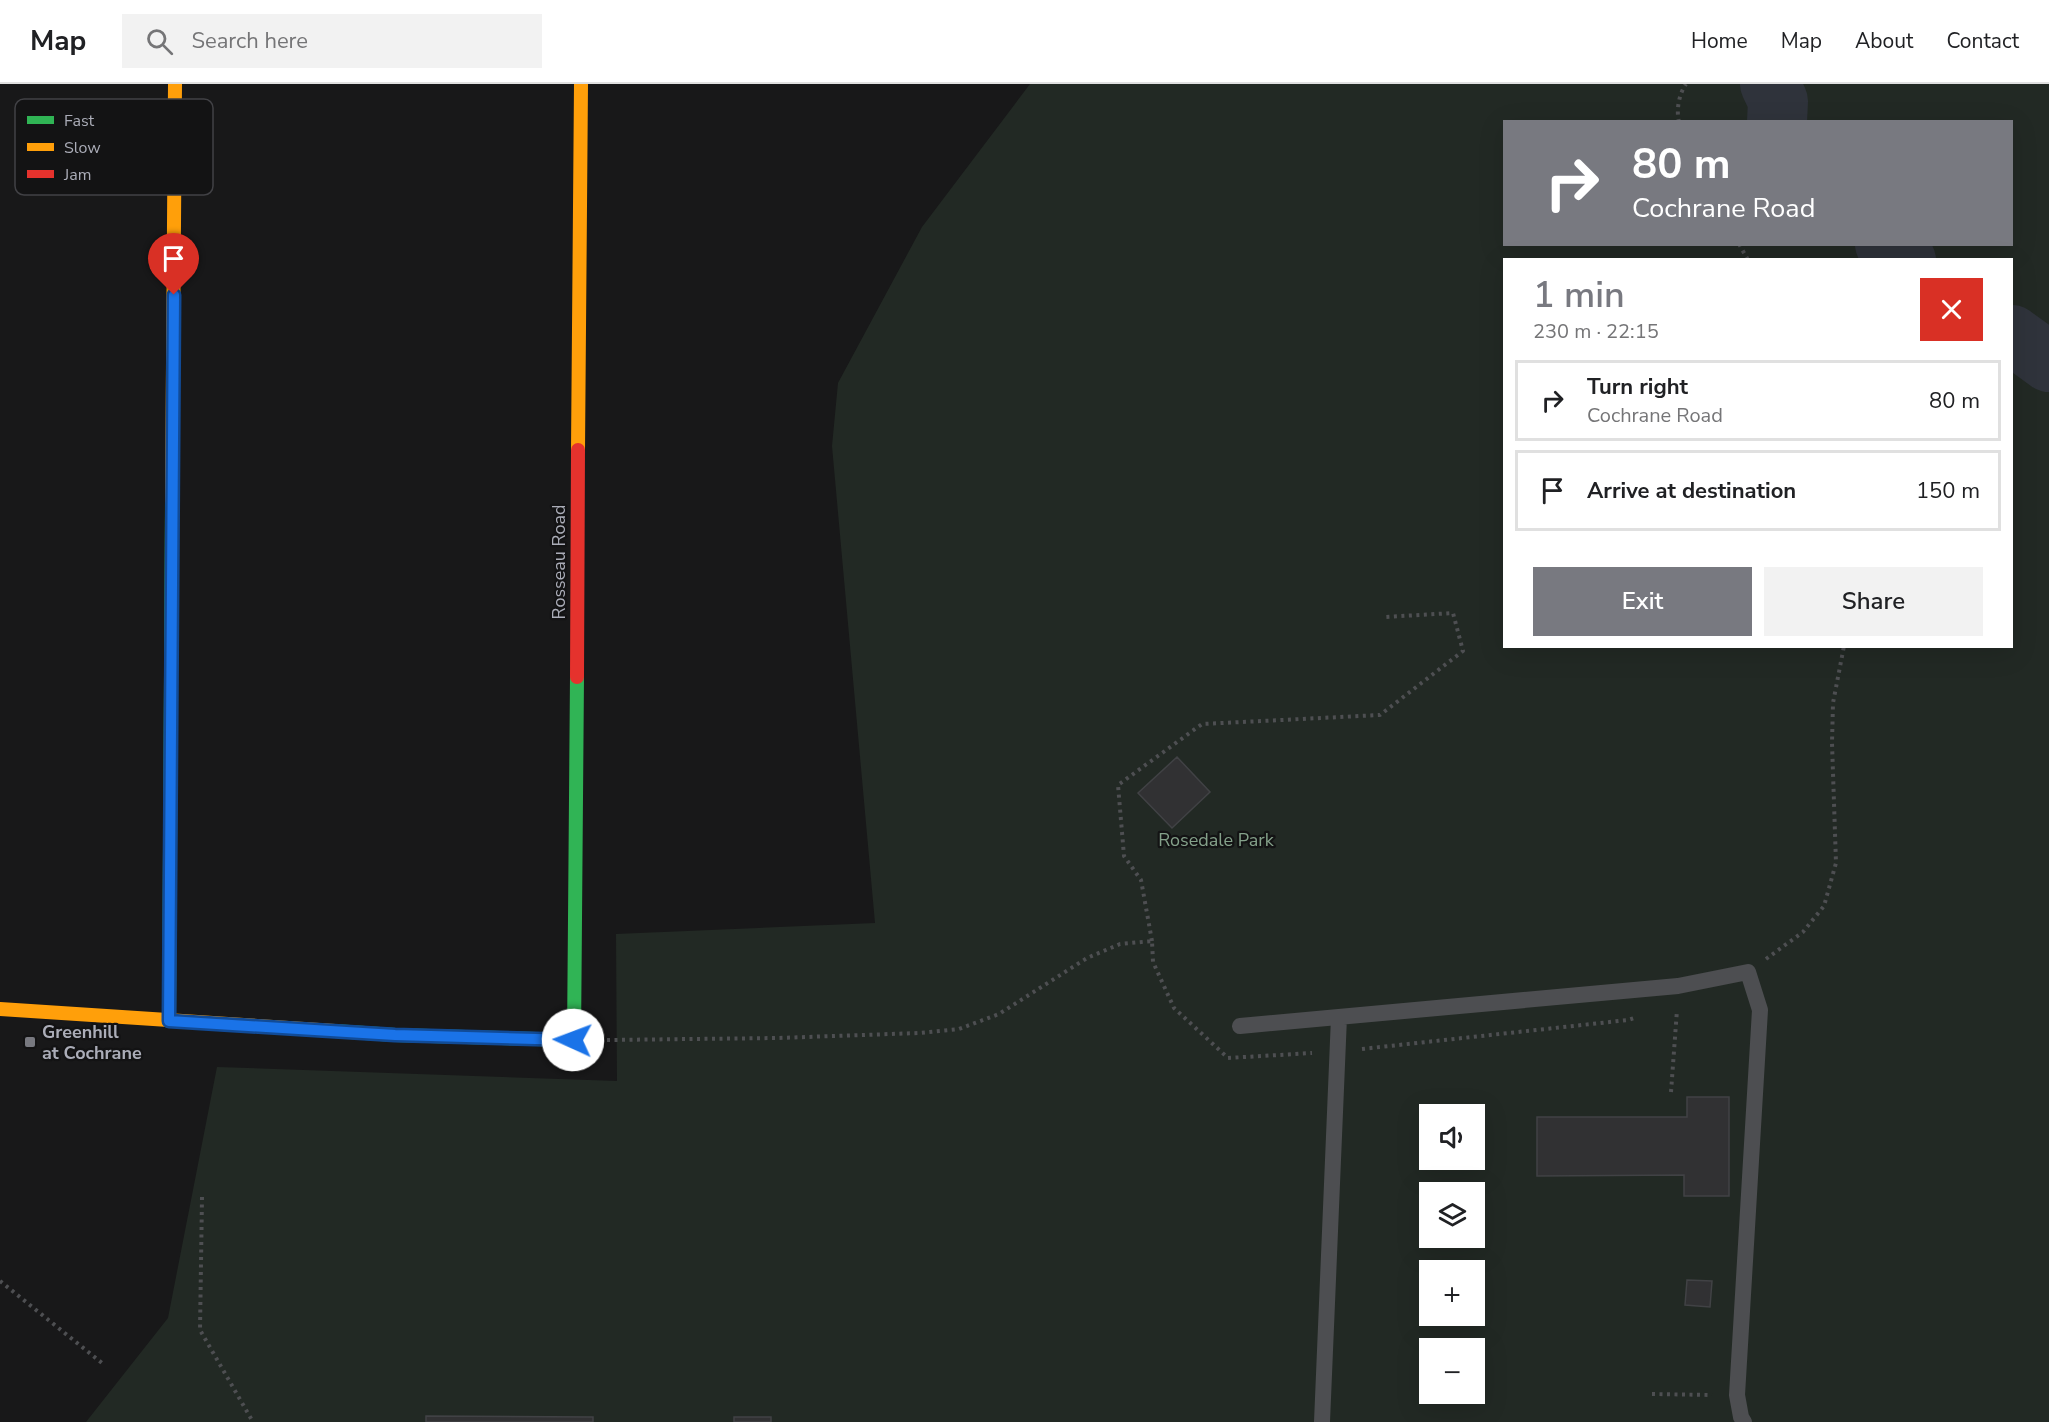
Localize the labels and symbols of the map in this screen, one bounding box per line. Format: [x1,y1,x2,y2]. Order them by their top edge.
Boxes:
legend [15,99,213,195]
text: Fast [64,110,95,132]
text: Slow [64,137,101,159]
text: Jam [63,164,91,186]
pin [148,233,199,295]
street label: Rosseau Road [547,505,571,619]
park label: Rosedale Park [1158,828,1275,852]
position arrow [541,1008,605,1072]
place label: Greenhill at Cochrane [42,1020,142,1065]
marker: Greenhill at Cochrane [23,1035,37,1049]

